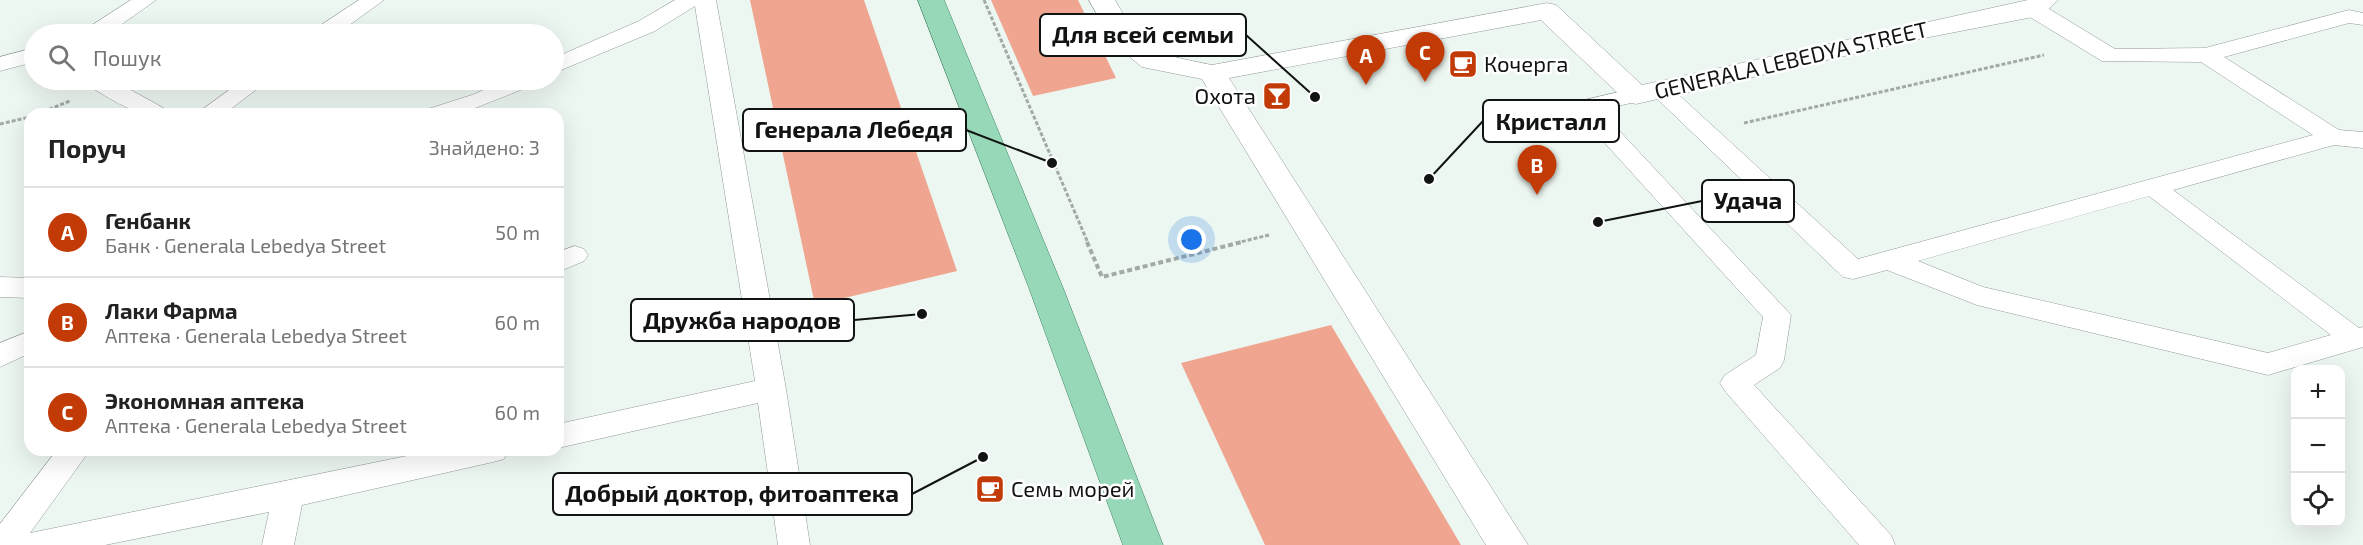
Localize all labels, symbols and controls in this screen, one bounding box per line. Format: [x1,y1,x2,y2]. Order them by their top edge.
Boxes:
callout: Для всей семьи [1040,14,1246,56]
street label: GENERALA LEBEDYA STREET [1651,15,1930,103]
text: Для всей семьи [1052,19,1234,48]
search box [24,24,564,90]
pin: C [1406,32,1444,82]
pin: A [1346,36,1386,85]
icon: search [45,41,78,74]
text: Пошук [93,44,162,70]
cafe icon: Кочерга [1447,48,1479,80]
place label: Кочерга [1484,50,1568,76]
bar icon: Охота [1261,80,1293,112]
place label: Охота [1195,82,1256,108]
callout: Кристалл [1483,100,1619,142]
text: Кристалл [1495,106,1607,135]
callout: Генерала Лебедя [743,109,966,151]
text: Генерала Лебедя [755,114,953,143]
text: Поруч [48,132,126,163]
text: Знайдено: 3 [429,135,540,159]
pin: B [1518,146,1556,195]
callout: Удача [1702,180,1794,222]
text: Удача [1714,185,1782,214]
text: Генбанк [105,207,191,233]
text: A [61,220,74,244]
text: 50 m [495,220,540,244]
your location [1177,225,1206,254]
text: Банк · Generala Lebedya Street [105,233,386,257]
text: Лаки Фарма [105,297,238,323]
callout: Дружба народов [631,299,854,341]
text: Дружба народов [643,305,841,334]
text: B [61,310,74,334]
text: 60 m [495,310,540,334]
text: Аптека · Generala Lebedya Street [105,323,407,347]
map controls [2291,365,2345,527]
button: + [2291,365,2345,419]
text: Экономная аптека [105,387,304,413]
text: C [62,400,73,424]
text: 60 m [495,400,540,424]
text: Аптека · Generala Lebedya Street [105,413,407,437]
button: − [2291,419,2345,473]
callout: Добрый доктор, фитоаптека [553,473,912,515]
cafe icon: Семь морей [974,473,1006,505]
button: locate [2291,473,2345,527]
place label: Семь морей [1011,475,1135,501]
text: Добрый доктор, фитоаптека [565,478,899,507]

